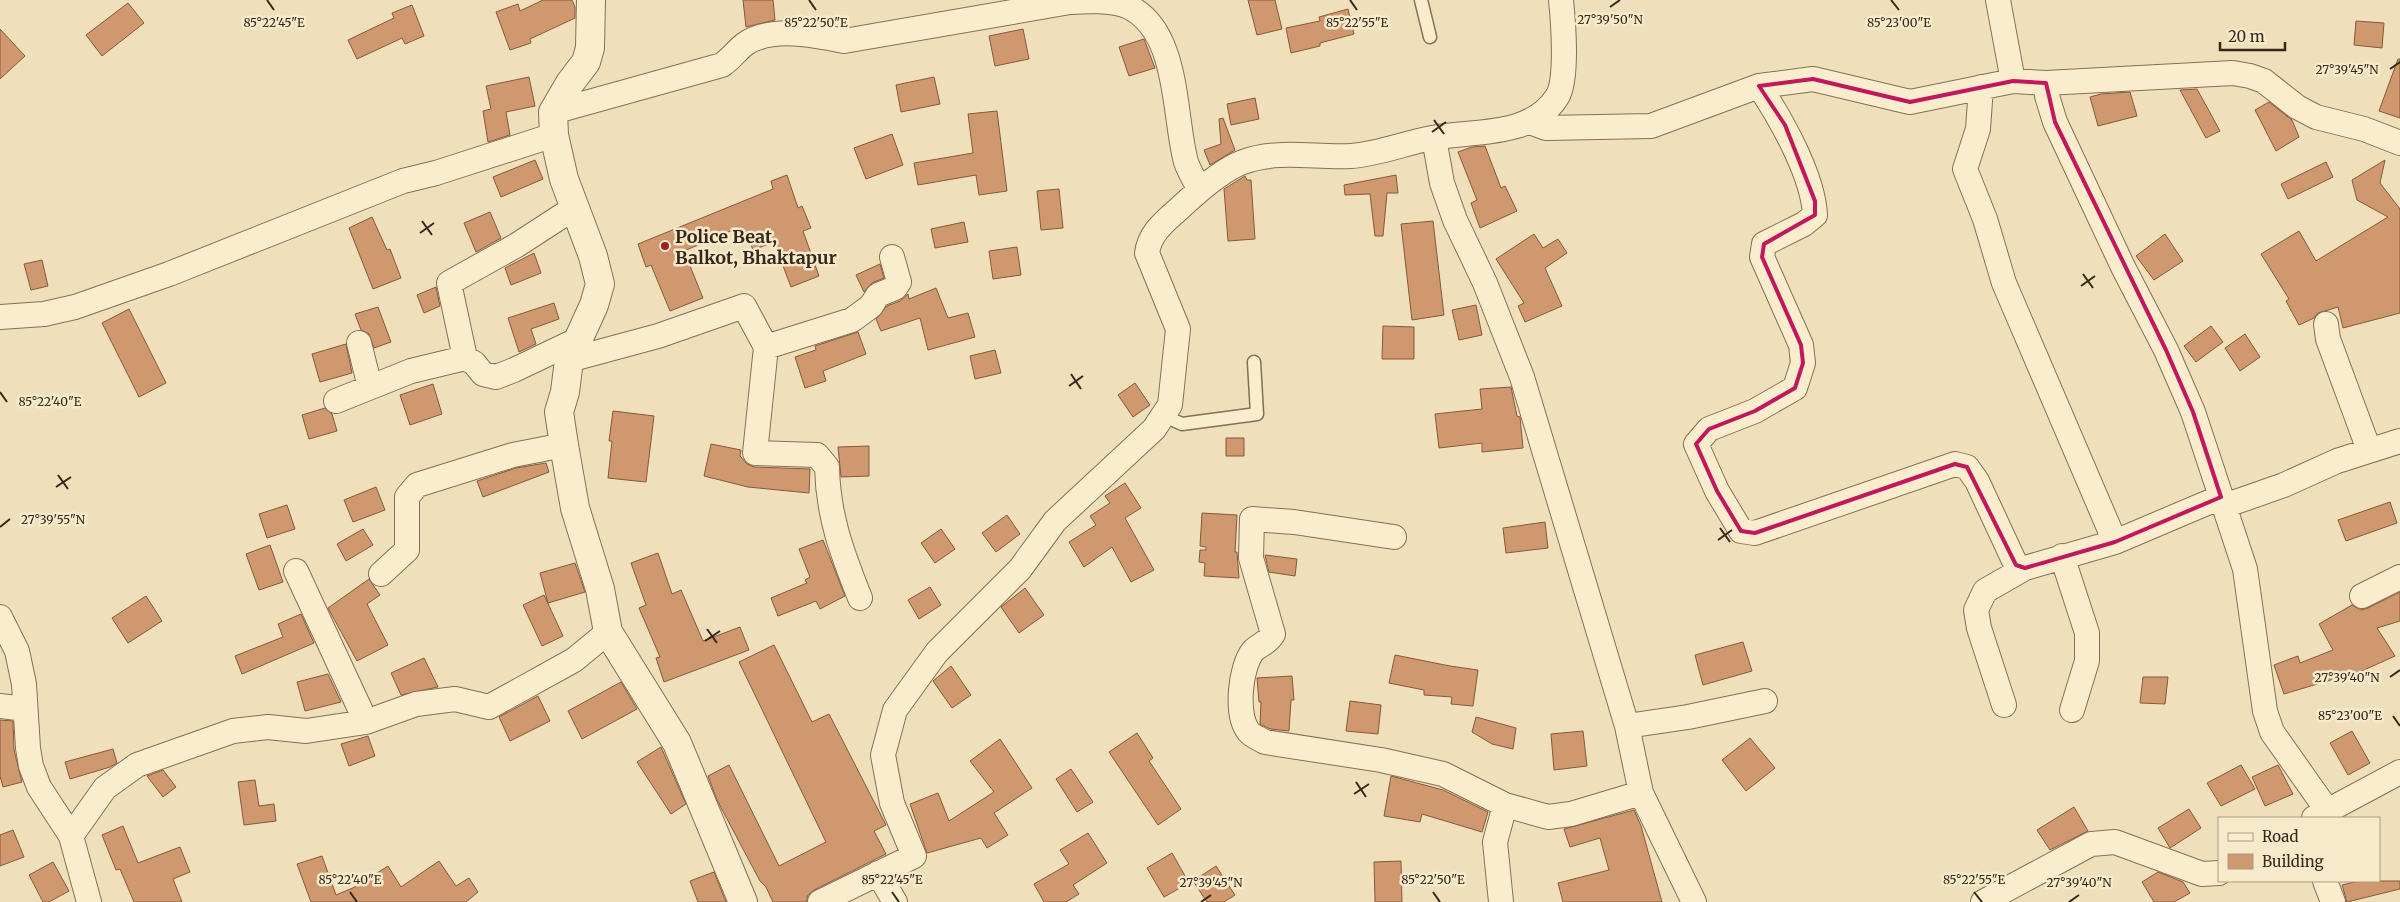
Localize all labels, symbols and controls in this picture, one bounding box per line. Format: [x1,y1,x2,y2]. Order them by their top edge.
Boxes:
text: 27°39'50"N [1577,12,1643,27]
text: 85°22'45"E [243,15,305,30]
text: 85°22'50"E [784,15,848,30]
text: 85°22'55"E [1326,15,1388,30]
text: 85°23'00"E [1867,15,1931,30]
scale bar [2220,20,2285,52]
text: 20 m [2228,27,2265,46]
text: 27°39'45"N [2315,62,2379,77]
place label: Police Beat, Balkot, Bhaktapur [675,225,837,269]
marker: Police Beat, Balkot, Bhaktapur [659,240,671,252]
text: 85°22'40"E [19,394,82,409]
text: 27°39'55"N [21,512,86,527]
text: 27°39'40"N [2315,670,2380,685]
text: 85°23'00"E [2318,708,2382,723]
legend [2218,817,2380,882]
text: Road [2262,827,2298,846]
text: Building [2262,852,2324,871]
text: 85°22'40"E [319,872,382,887]
text: 85°22'45"E [861,872,923,887]
text: 85°22'50"E [1401,872,1465,887]
text: 85°22'55"E [1943,872,2005,887]
text: 27°39'45"N [1179,875,1243,890]
text: 27°39'40"N [2047,875,2112,890]

